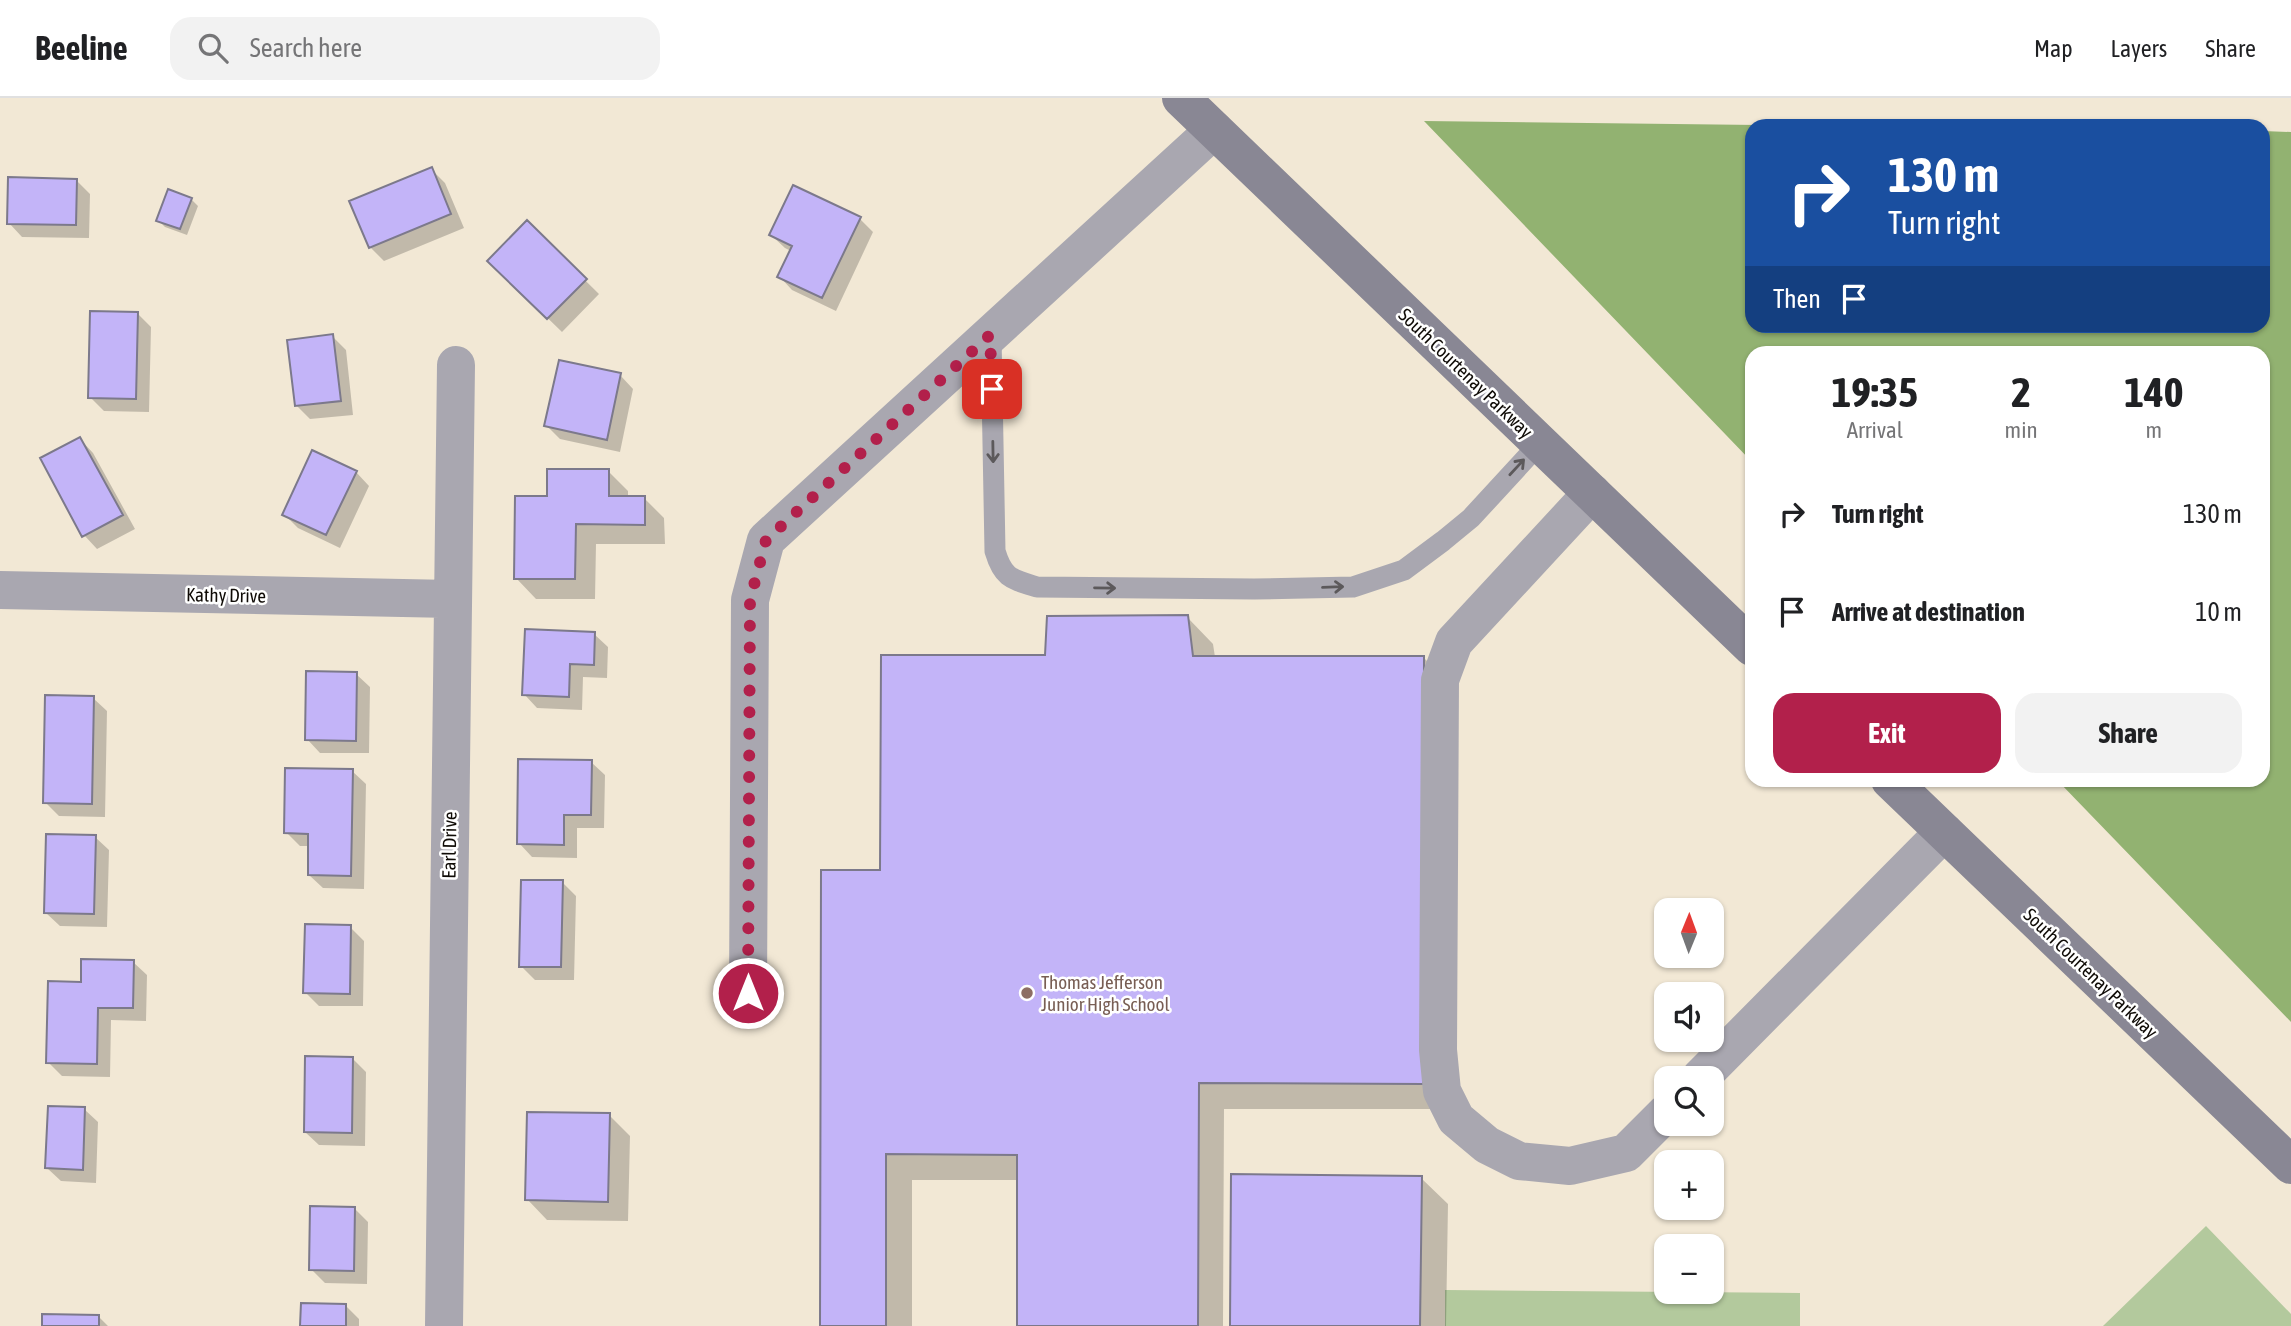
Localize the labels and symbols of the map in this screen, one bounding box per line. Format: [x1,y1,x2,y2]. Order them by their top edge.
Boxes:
street label: South Courtenay Parkway [1395,303,1538,443]
pin [962,359,1022,419]
one-way arrow [986,440,1000,463]
one-way arrow [1509,459,1526,476]
one-way arrow [1093,581,1116,594]
one-way arrow [1321,581,1344,594]
street label: Kathy Drive [186,583,266,607]
street label: Earl Drive [437,811,461,879]
north arrow [1654,898,1724,968]
street label: South Courtenay Parkway [2020,903,2163,1043]
position arrow [711,956,785,1030]
place label: Thomas Jefferson Junior High School [1041,971,1170,1015]
marker: Thomas Jefferson Junior High School [1019,985,1035,1001]

